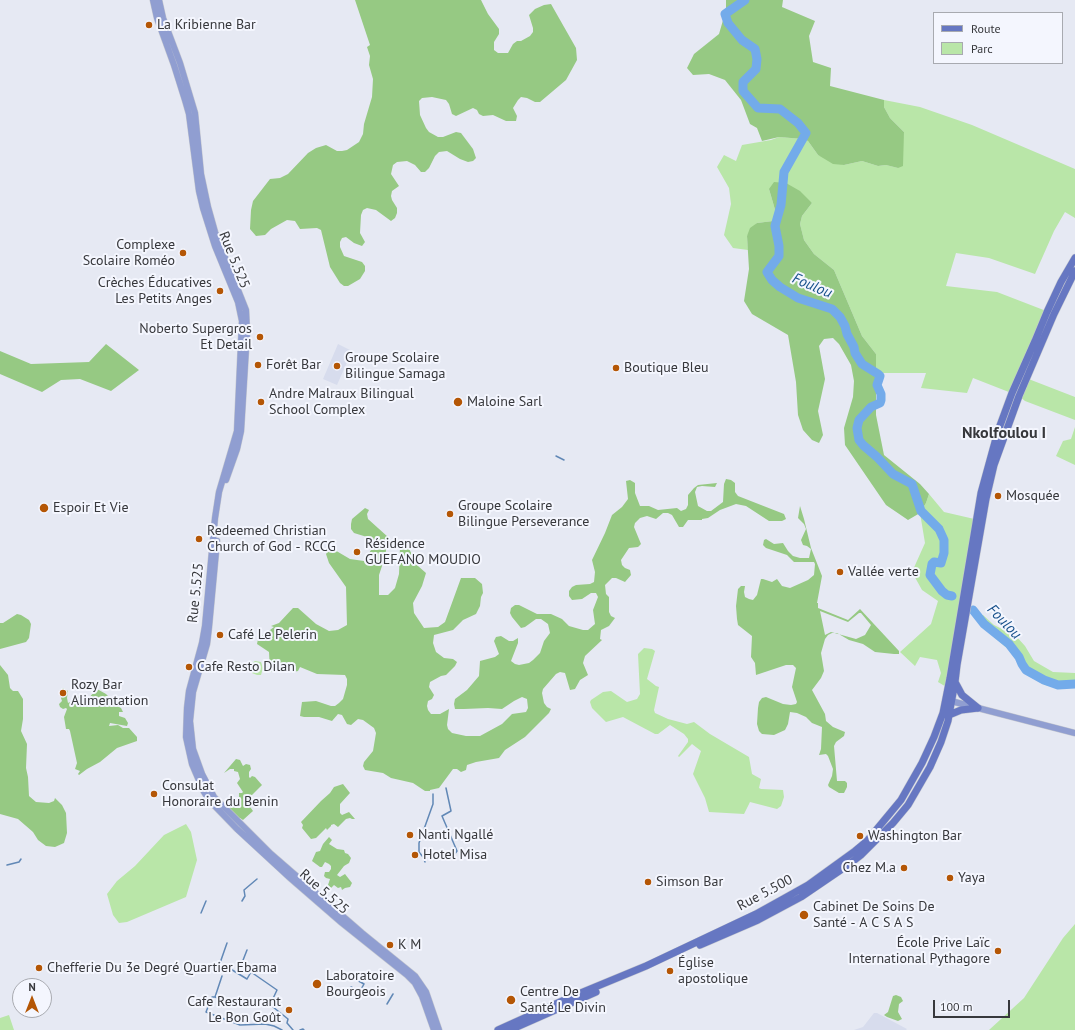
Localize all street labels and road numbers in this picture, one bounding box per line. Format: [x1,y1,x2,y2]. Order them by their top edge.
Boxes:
street label: Rue 5.525 [215,229,253,291]
street label: Rue 5.525 [185,562,207,624]
street label: Rue 5.525 [296,866,352,918]
street label: Rue 5.500 [735,871,795,915]

